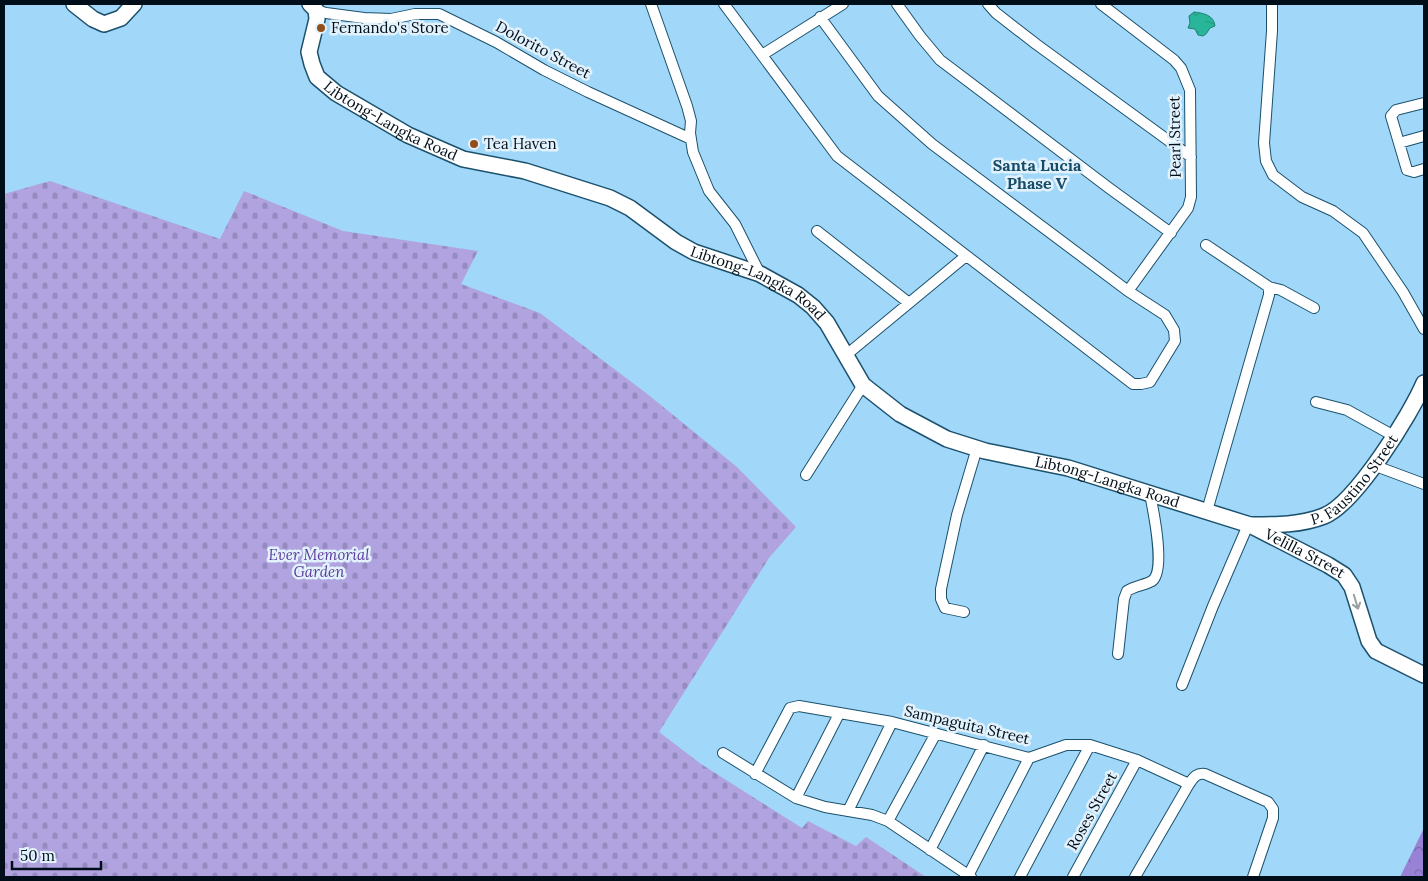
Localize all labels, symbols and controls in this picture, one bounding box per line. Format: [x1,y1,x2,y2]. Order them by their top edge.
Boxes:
street label: Dolorito Street [493,17,594,83]
place label: Fernando's Store [331,18,449,37]
marker: Fernando's Store [315,22,327,34]
street label: Libtong-Langka Road [320,77,461,164]
street label: Pearl Street [1164,96,1185,178]
place label: Tea Haven [484,134,557,153]
marker: Tea Haven [468,138,480,150]
district label: Santa Lucia Phase V [993,155,1082,193]
street label: Libtong-Langka Road [688,241,830,324]
street label: P. Faustino Street [1308,431,1402,529]
street label: Libtong-Langka Road [1033,452,1182,511]
street label: Velilla Street [1261,524,1349,582]
park label: Ever Memorial Garden [269,545,370,581]
one-way arrow [1352,594,1362,610]
street label: Sampaguita Street [903,701,1032,748]
street label: Roses Street [1062,768,1121,853]
scale bar [12,838,101,870]
text: 50 m [20,846,55,865]

